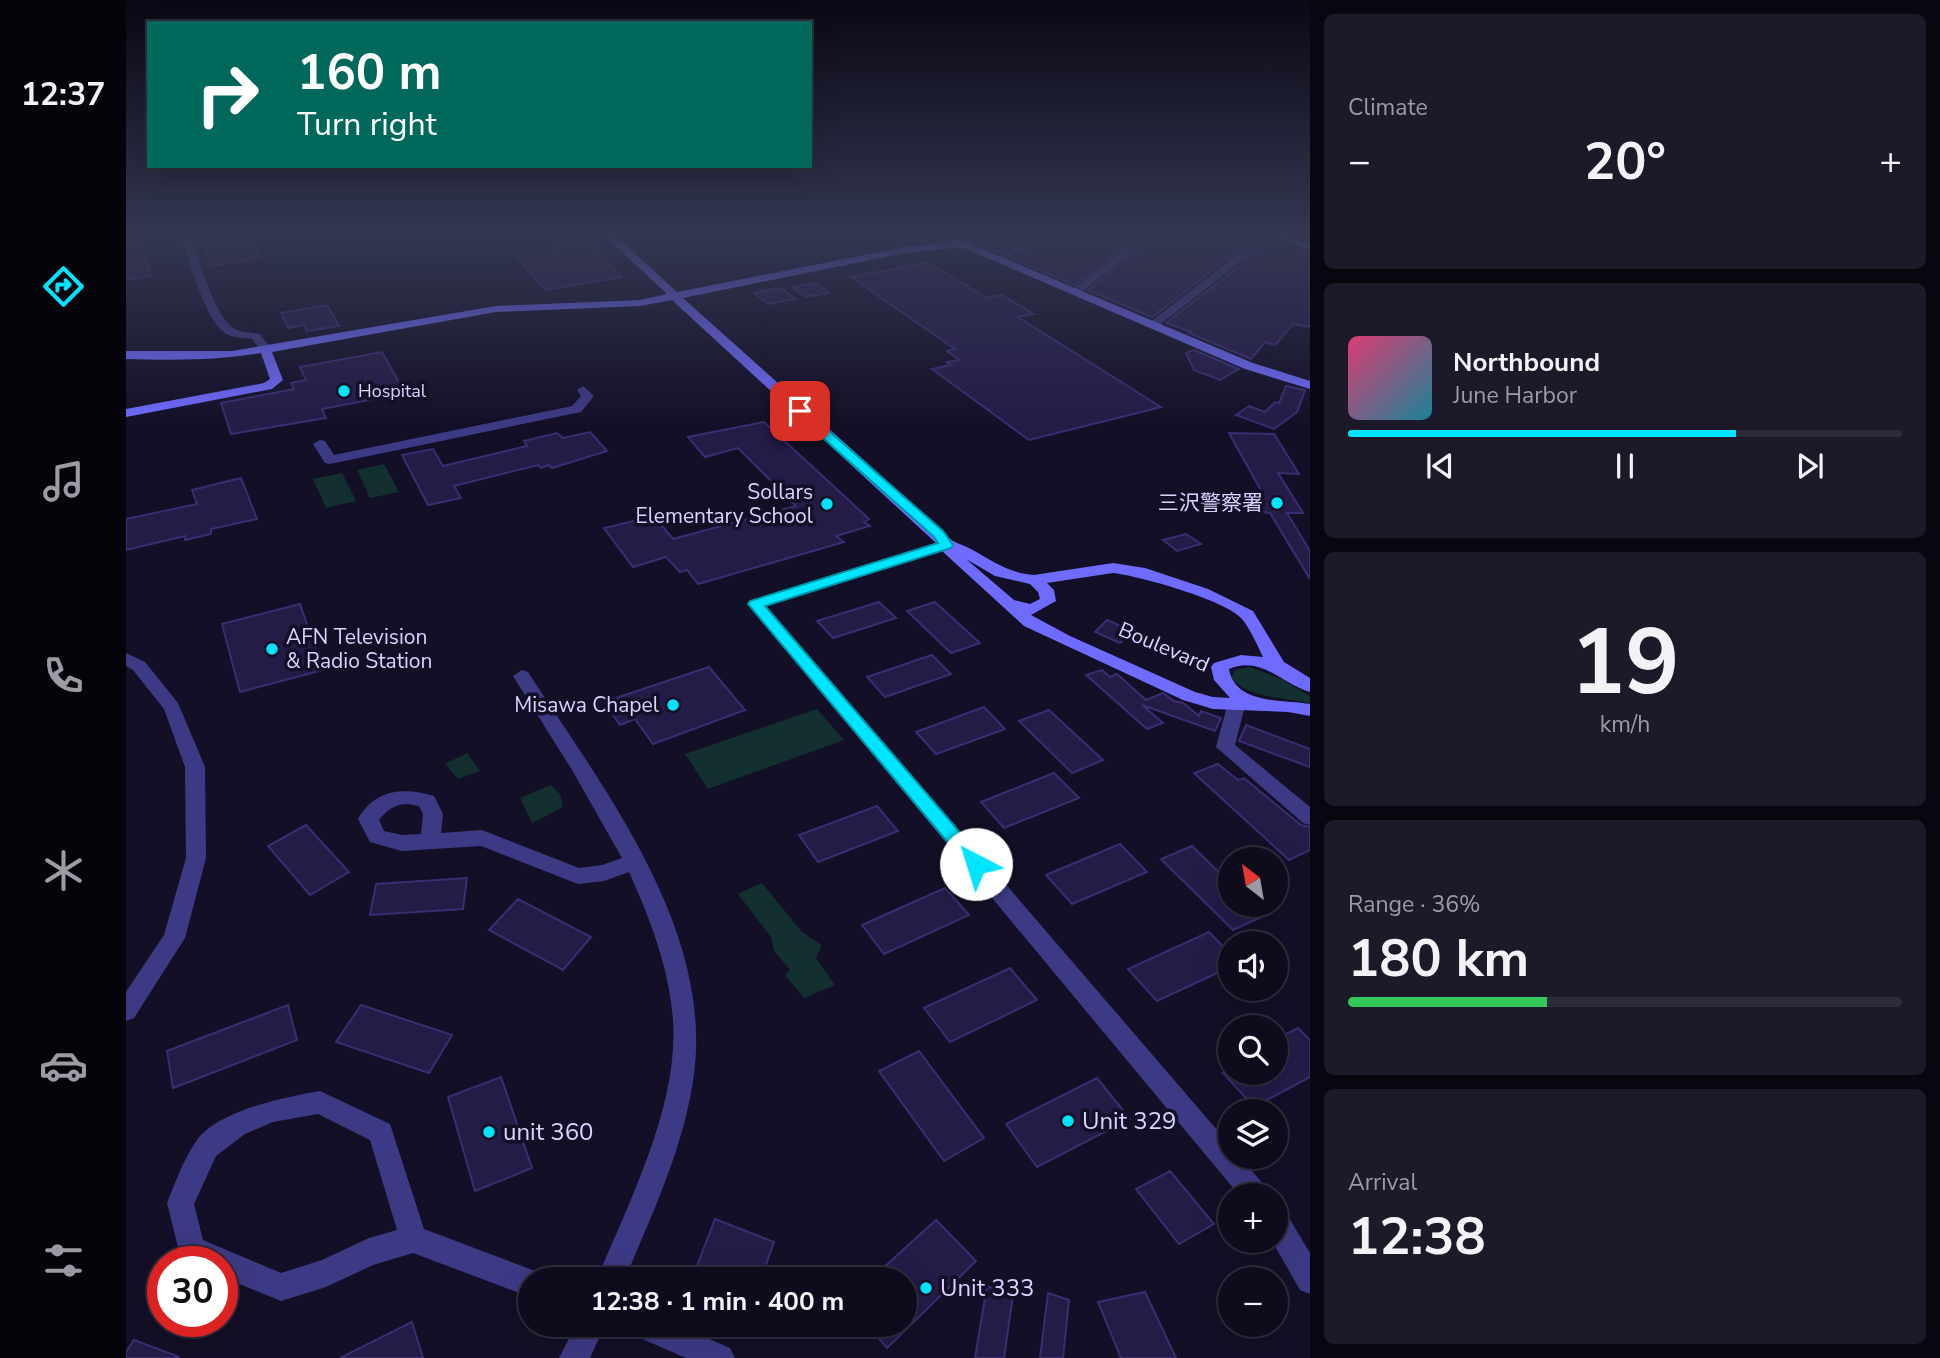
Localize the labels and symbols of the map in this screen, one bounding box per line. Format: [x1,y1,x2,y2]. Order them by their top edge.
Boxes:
place label: Hospital [358,379,427,403]
pin [770,381,830,441]
marker: Hospital [336,383,352,399]
place label: Sollars Elementary School [635,478,814,530]
place label: 三沢警察署 [1158,489,1263,517]
marker: 三沢警察署 [1269,495,1285,511]
marker: Sollars Elementary School [819,496,835,512]
street label: Boulevard [1114,615,1214,679]
place label: AFN Television & Radio Station [286,623,432,675]
marker: AFN Television & Radio Station [264,641,280,657]
place label: Misawa Chapel [514,691,660,719]
marker: Misawa Chapel [665,697,681,713]
position arrow [939,827,1013,901]
north arrow [1218,847,1288,917]
place label: Unit 329 [1082,1105,1176,1137]
marker: Unit 329 [1060,1113,1076,1129]
place label: unit 360 [503,1116,593,1148]
marker: unit 360 [481,1124,497,1140]
speed limit sign: 30 [147,1246,238,1337]
place label: Unit 333 [940,1272,1034,1304]
marker: Unit 333 [918,1280,934,1296]

